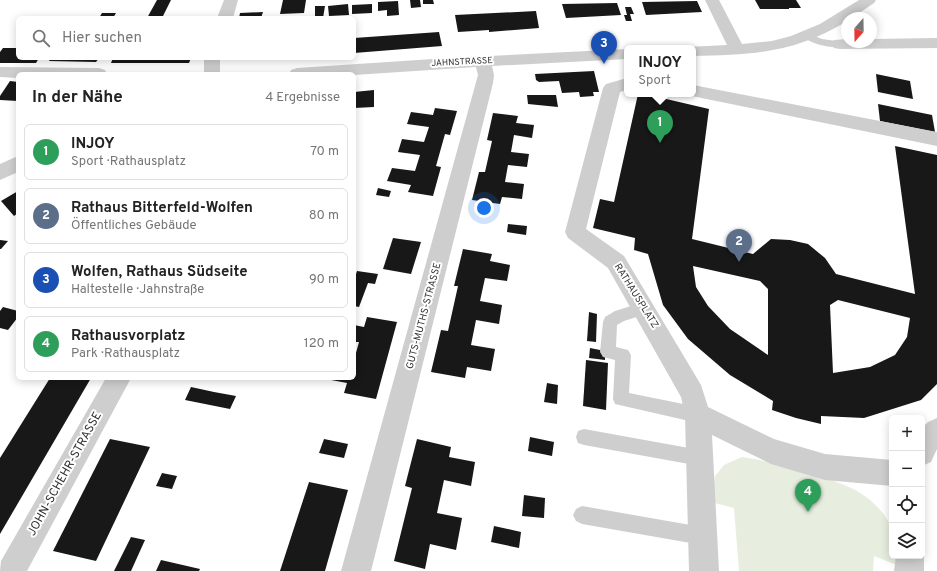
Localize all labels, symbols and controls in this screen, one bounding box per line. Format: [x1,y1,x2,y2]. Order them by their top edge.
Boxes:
north arrow [841,12,877,48]
search box [16,16,356,60]
icon: search [30,27,52,49]
text: Hier suchen [62,29,142,48]
pin: 3 [591,31,617,64]
popup [624,45,696,97]
text: INJOY [638,54,682,73]
street label: JAHNSTRASSE [431,55,493,69]
text: Sport [638,73,671,89]
text: In der Nähe [32,87,123,109]
text: 4 Ergebnisse [265,90,340,106]
pin: 1 [647,110,673,143]
text: INJOY [71,135,115,154]
text: 1 [43,144,49,160]
text: 70 m [310,144,339,160]
text: Sport · Rathausplatz [71,154,186,170]
your location [474,198,494,218]
text: Rathaus Bitterfeld-Wolfen [71,199,253,218]
text: 2 [42,208,50,224]
text: 80 m [309,208,339,224]
text: Öffentliches Gebäude [71,218,197,234]
pin: 2 [726,229,752,262]
street label: GUTS-MUTHS-STRASSE [404,261,444,371]
street label: RATHAUSPLATZ [611,261,661,331]
text: Wolfen, Rathaus Südseite [71,263,248,282]
text: 3 [42,272,50,288]
text: 90 m [309,272,339,288]
text: Haltestelle · Jahnstraße [71,282,204,298]
text: Rathausvorplatz [71,327,186,346]
text: 4 [42,336,50,352]
text: 120 m [304,336,339,352]
text: Park · Rathausplatz [71,346,180,362]
street label: JOHN-SCHEHR-STRASSE [24,409,106,539]
map controls [889,415,925,559]
button: + [889,415,925,451]
button: − [889,451,925,487]
pin: 4 [795,479,821,512]
button: locate [889,487,925,523]
button: layers [889,523,925,559]

